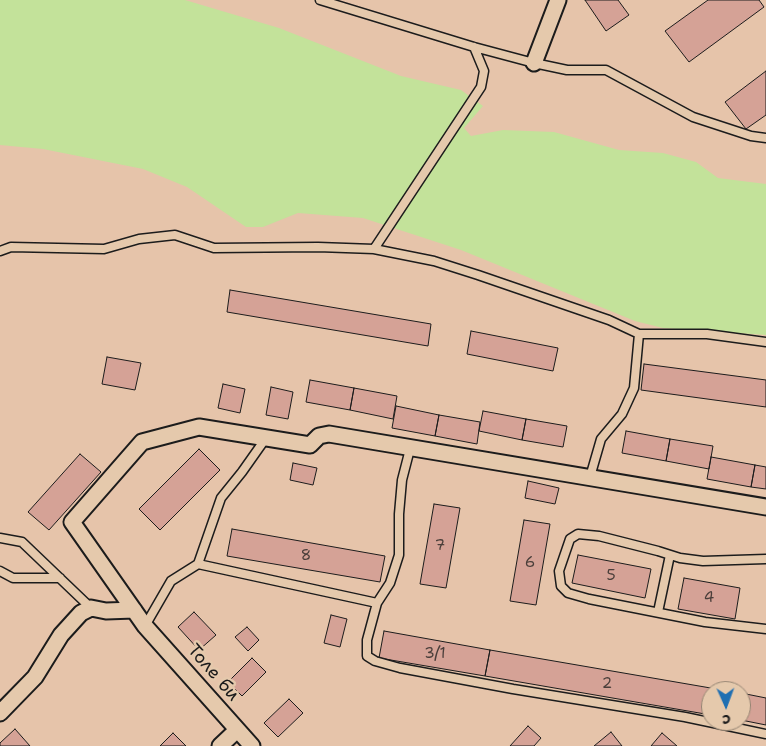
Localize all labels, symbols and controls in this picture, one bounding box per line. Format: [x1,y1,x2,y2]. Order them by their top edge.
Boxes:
house number: 7 [435,537,445,555]
house number: 8 [301,547,311,565]
house number: 6 [525,554,535,572]
house number: 5 [606,567,616,585]
house number: 4 [704,589,714,607]
street label: Толе би [182,640,244,706]
house number: 3/1 [424,645,446,663]
house number: 2 [602,675,612,693]
north arrow [701,681,751,731]
text: С [722,711,731,729]

